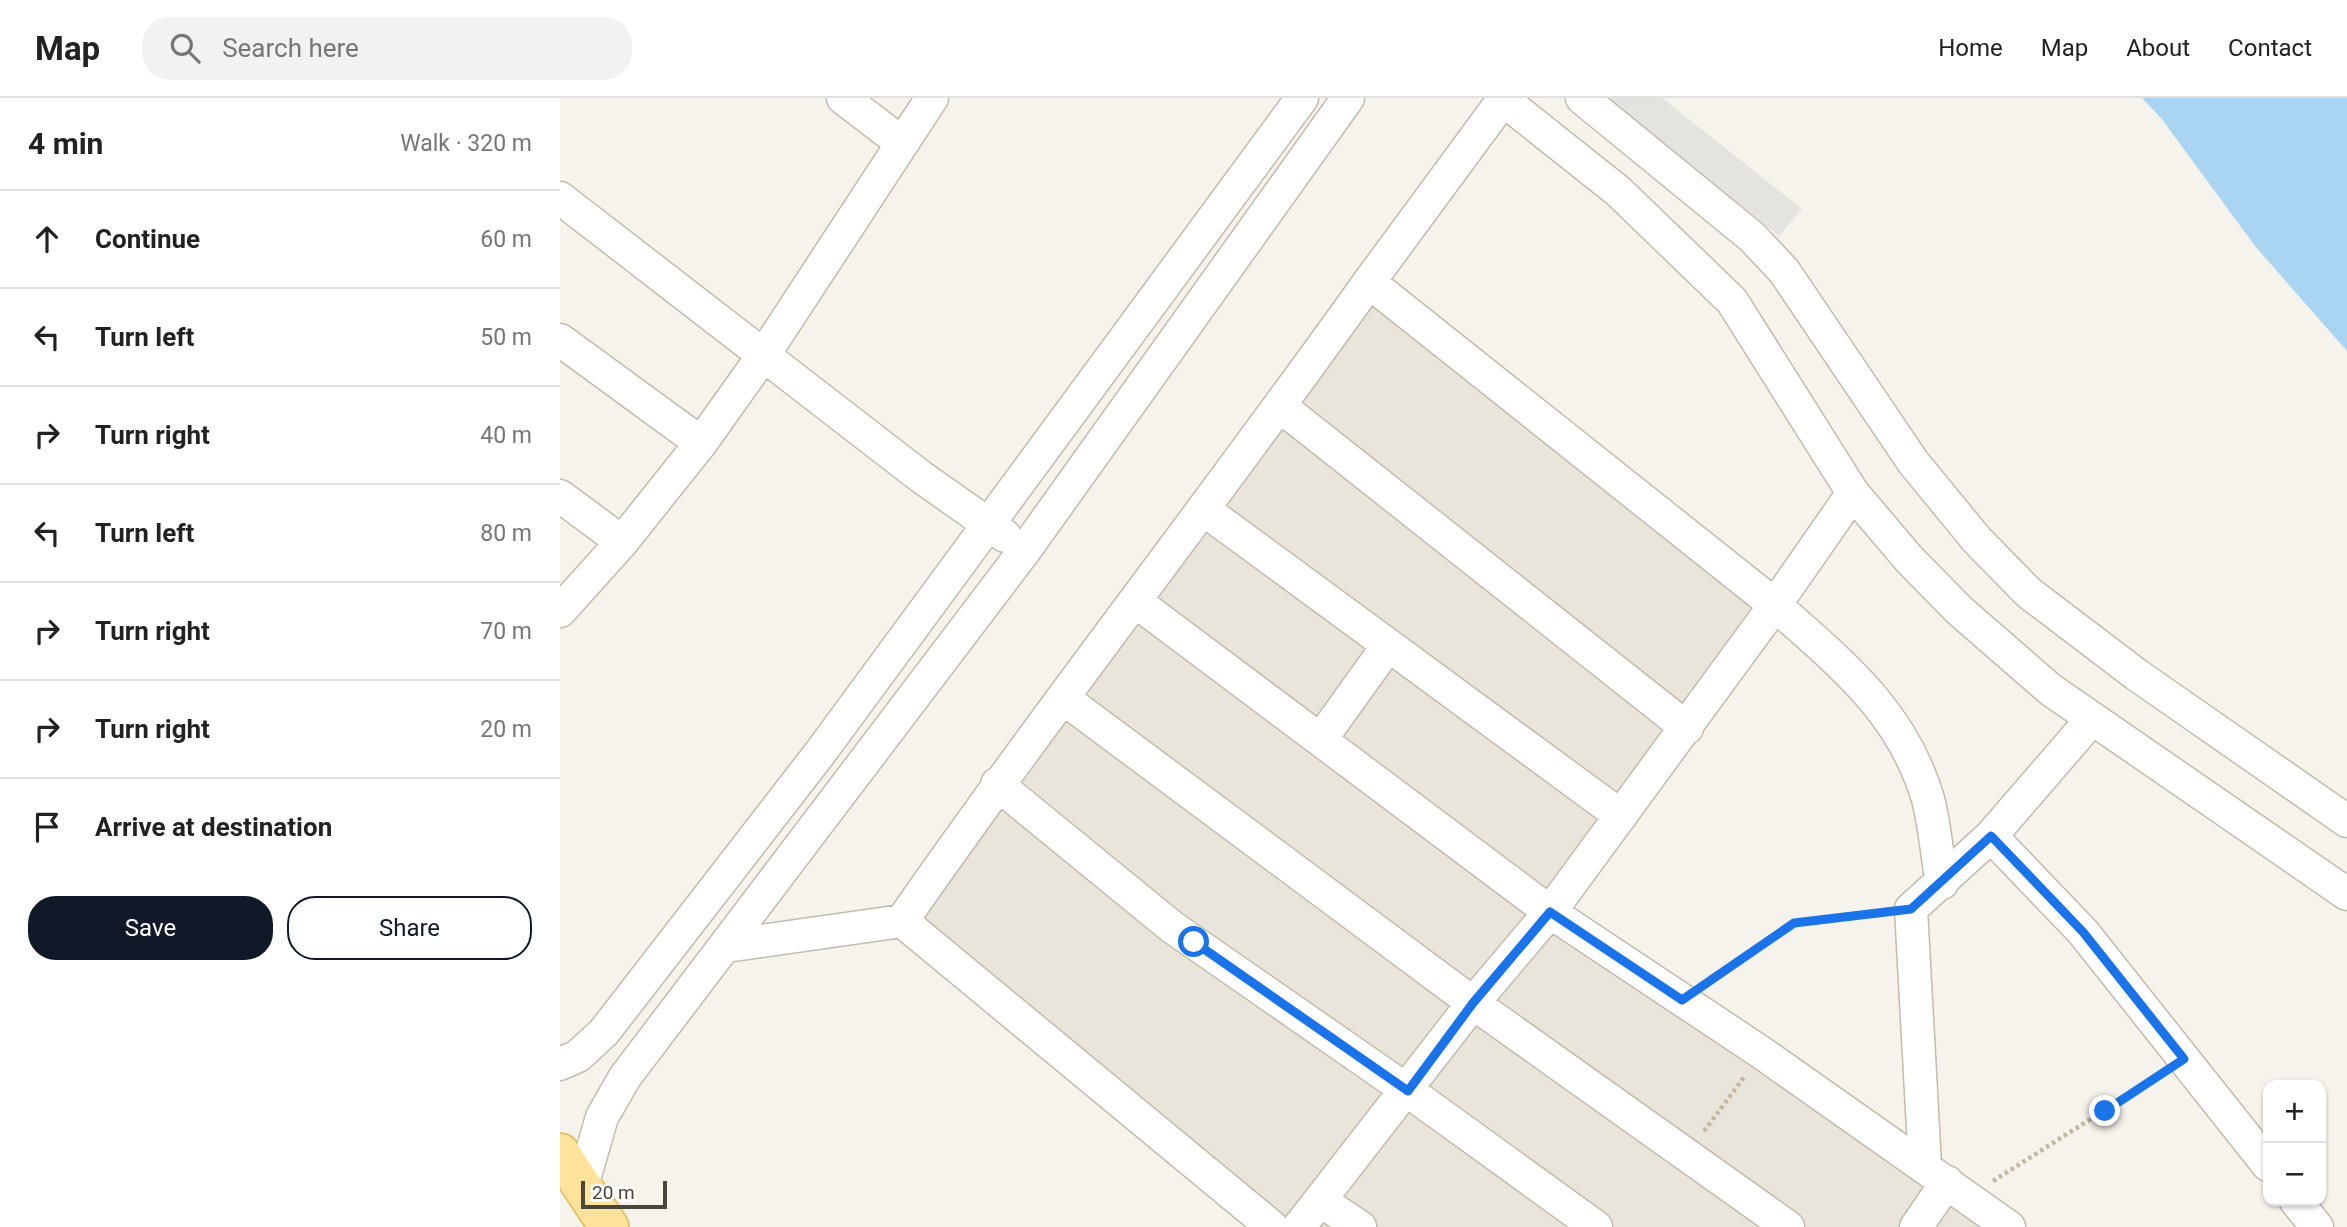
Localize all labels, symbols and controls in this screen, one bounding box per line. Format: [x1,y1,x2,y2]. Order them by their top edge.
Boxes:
search box [142,17,632,80]
text: Map [35,29,100,68]
icon: search [166,29,204,67]
text: Search here [222,33,359,63]
text: Home [1938,34,2003,62]
text: Map [2041,34,2088,62]
text: About [2126,34,2190,62]
text: Contact [2228,34,2312,62]
text: 4 min [28,126,103,161]
text: Walk · 320 m [400,130,532,157]
icon: ahead [28,220,66,258]
text: Continue [95,224,200,254]
text: 60 m [480,226,532,253]
icon: left [28,318,66,356]
text: Turn left [95,322,194,352]
text: 50 m [480,324,532,351]
icon: right [28,416,66,454]
text: Turn right [95,420,210,450]
text: 40 m [480,422,532,449]
icon: left [28,514,66,552]
text: Turn left [95,518,194,548]
text: 80 m [480,520,532,547]
icon: right [28,612,66,650]
text: Turn right [95,616,210,646]
text: 70 m [480,618,532,645]
icon: right [28,710,66,748]
text: Turn right [95,714,210,744]
text: 20 m [480,716,532,743]
icon: arrive [28,808,66,846]
text: Arrive at destination [95,812,332,842]
button: Save [28,896,273,960]
button: Share [287,896,532,960]
route start [1178,926,1209,957]
map controls [2263,1080,2326,1206]
button: + [2263,1080,2326,1143]
route end [2089,1095,2120,1126]
button: − [2263,1143,2326,1206]
scale bar [581,1178,667,1210]
text: 20 m [592,1181,635,1204]

